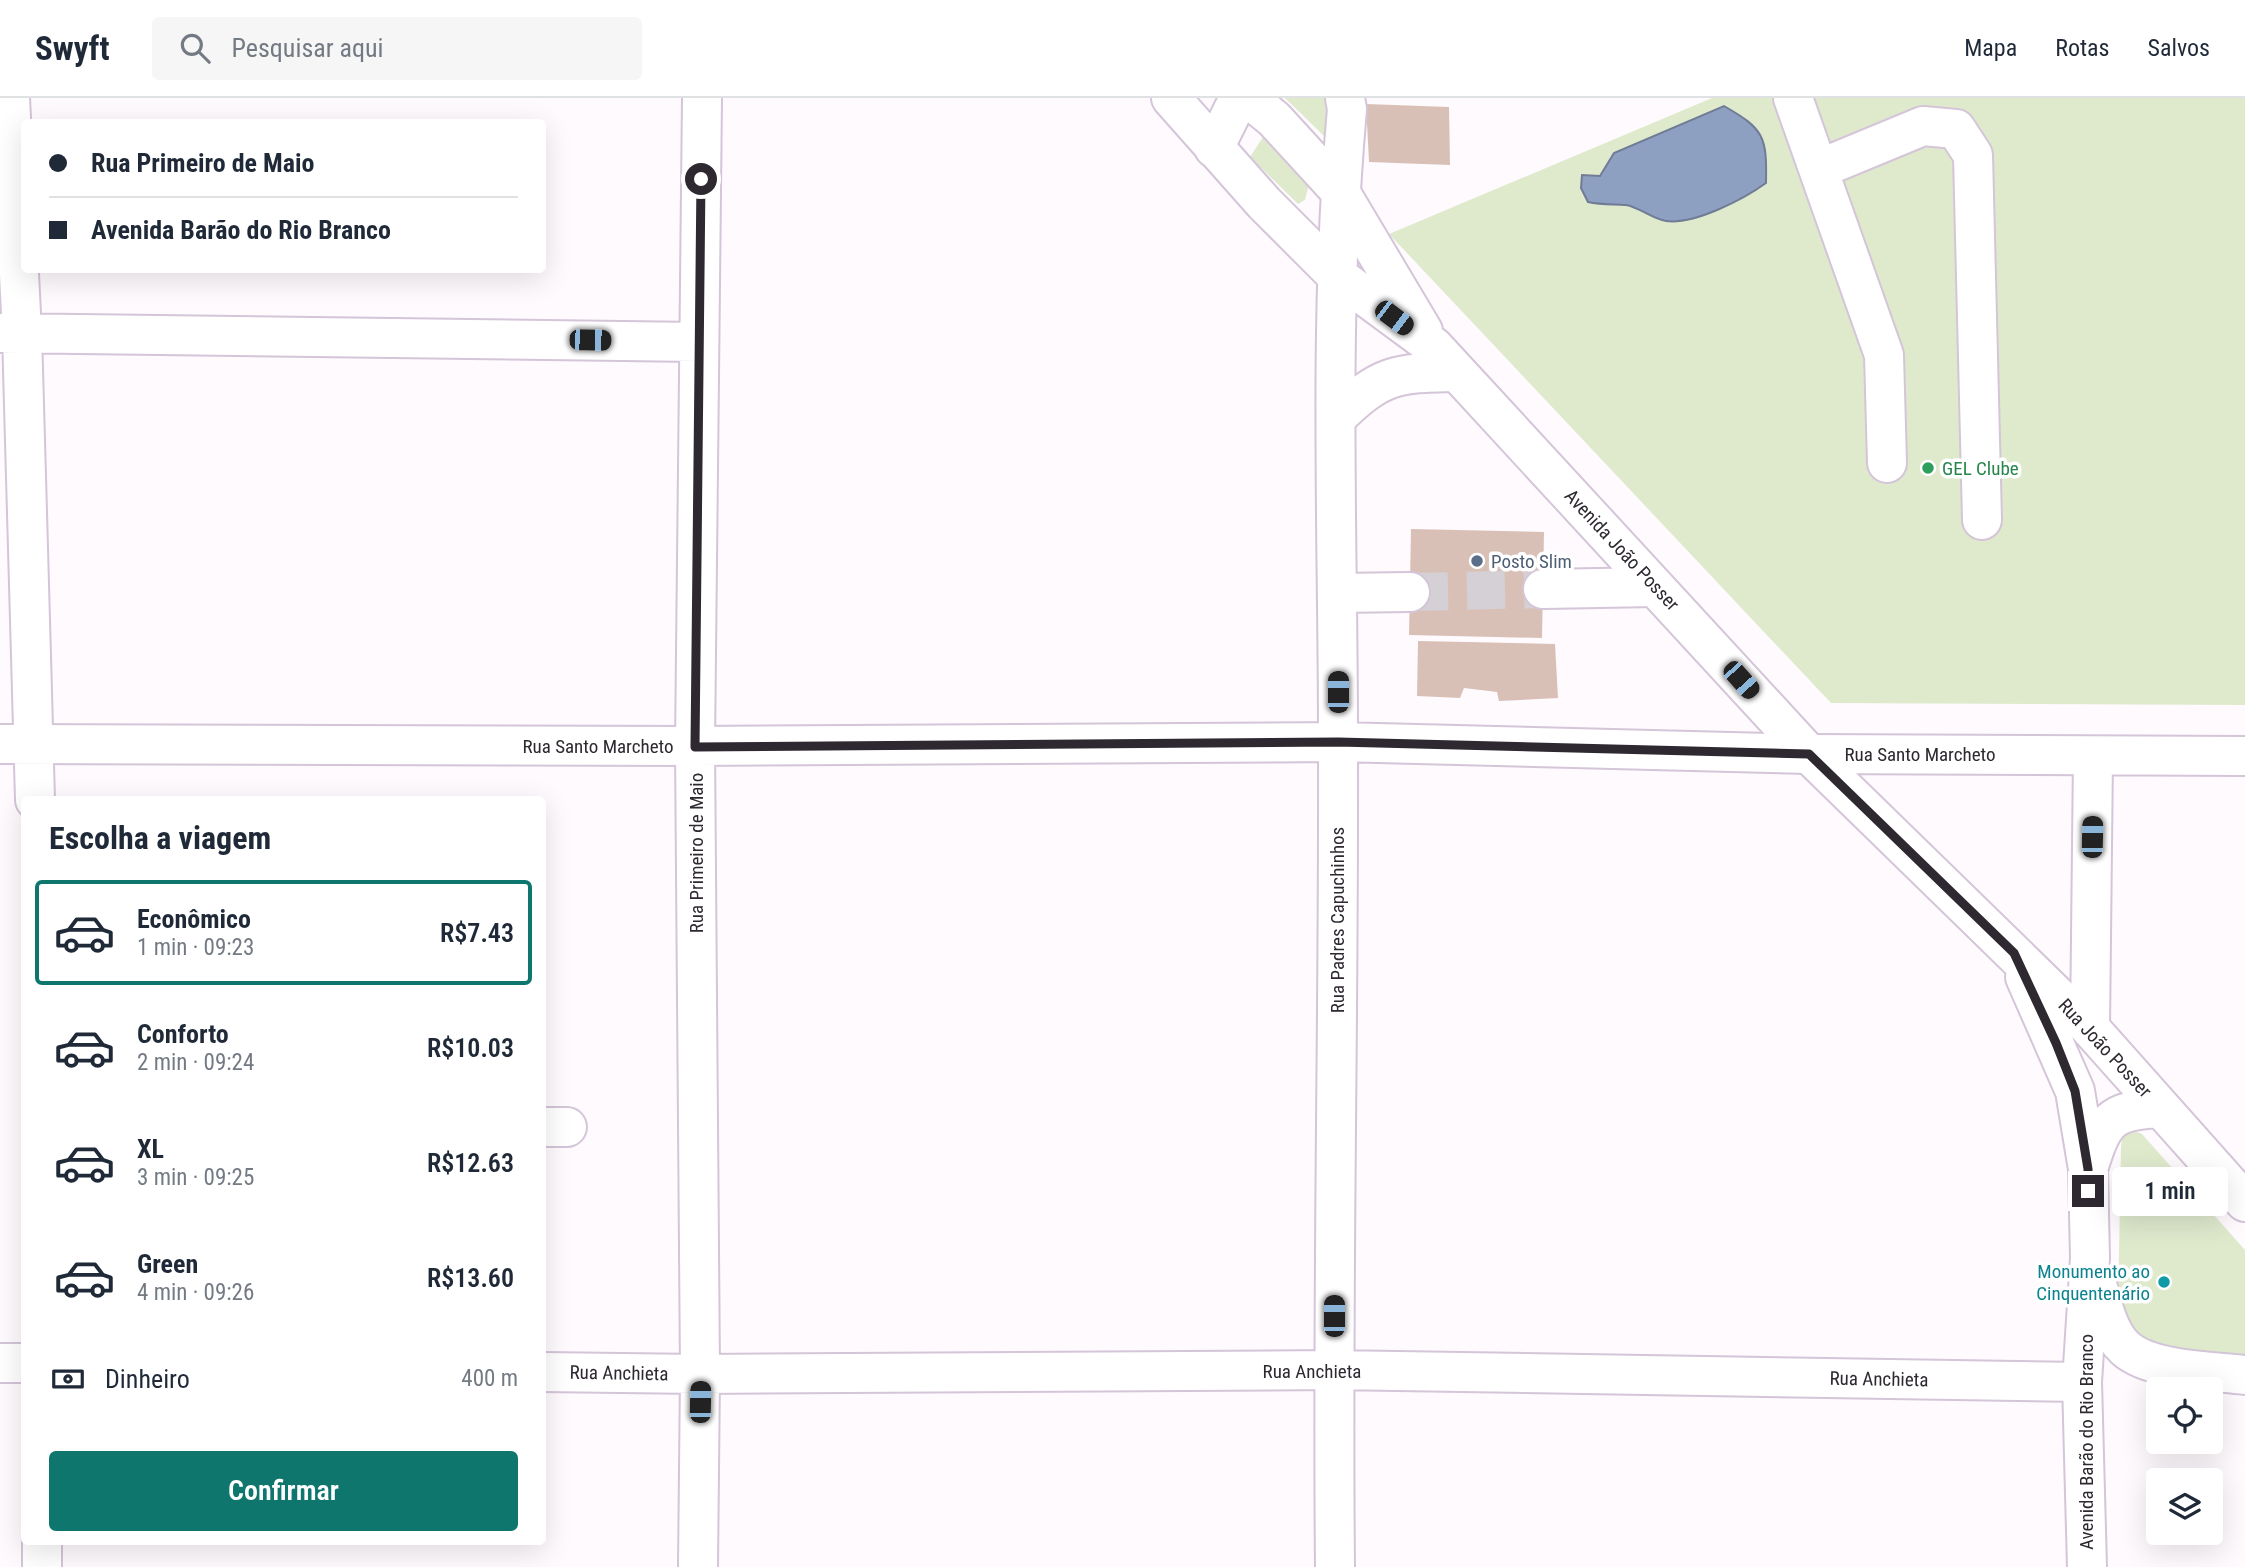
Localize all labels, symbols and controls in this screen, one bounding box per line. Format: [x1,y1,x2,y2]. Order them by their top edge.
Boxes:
search box [152,17,642,80]
text: Swyft [35,29,110,68]
icon: search [176,29,214,67]
text: Pesquisar aqui [232,33,384,63]
text: Mapa [1964,34,2017,62]
text: Rotas [2055,34,2109,62]
text: Salvos [2147,34,2210,62]
text: Rua Primeiro de Maio [91,148,314,178]
route start [685,163,717,195]
text: Avenida Barão do Rio Branco [91,215,391,245]
car [1371,297,1418,339]
car [569,329,612,351]
place label: GEL Clube [1942,457,2019,480]
marker: GEL Clube [1920,460,1936,476]
street label: Avenida João Posser [1560,485,1684,616]
place label: Posto Slim [1491,550,1572,573]
marker: Posto Slim [1469,553,1485,569]
car [1720,657,1763,703]
car [1328,671,1349,713]
street label: Rua Santo Marcheto [522,735,674,758]
street label: Rua Santo Marcheto [1844,743,1996,766]
street label: Rua Primeiro de Maio [685,773,708,933]
car [2082,816,2103,858]
text: Escolha a viagem [49,819,271,857]
street label: Rua Padres Capuchinhos [1326,827,1349,1013]
icon: car [53,901,116,964]
text: Econômico [137,904,251,934]
text: R$7.43 [440,918,514,948]
text: 1 min · 09:23 [137,934,254,961]
street label: Rua João Posser [2053,994,2157,1102]
icon: car [53,1016,116,1079]
text: Conforto [137,1019,229,1049]
text: R$10.03 [427,1033,514,1063]
text: 2 min · 09:24 [137,1049,254,1076]
icon: car [53,1131,116,1194]
text: XL [137,1134,164,1164]
text: R$12.63 [427,1148,514,1178]
text: 3 min · 09:25 [137,1164,254,1191]
callout: 1 min [2112,1166,2228,1216]
route end [2072,1175,2104,1207]
text: 1 min [2145,1178,2195,1205]
icon: car [53,1246,116,1309]
text: Green [137,1249,198,1279]
place label: Monumento ao Cinquentenário [2036,1260,2150,1305]
text: R$13.60 [427,1263,514,1293]
marker: Monumento ao Cinquentenário [2156,1274,2172,1290]
text: 4 min · 09:26 [137,1279,254,1306]
car [1324,1295,1345,1337]
street label: Avenida Barão do Rio Branco [2075,1334,2098,1550]
icon: cash [49,1360,87,1398]
street label: Rua Anchieta [1263,1360,1361,1383]
street label: Rua Anchieta [569,1361,669,1385]
text: Dinheiro [105,1364,190,1394]
text: 400 m [461,1365,518,1392]
street label: Rua Anchieta [1829,1367,1929,1391]
map controls [2146,1377,2223,1545]
button: locate [2146,1377,2223,1454]
car [690,1381,711,1423]
button: Confirmar [49,1451,518,1531]
button: layers [2146,1468,2223,1545]

